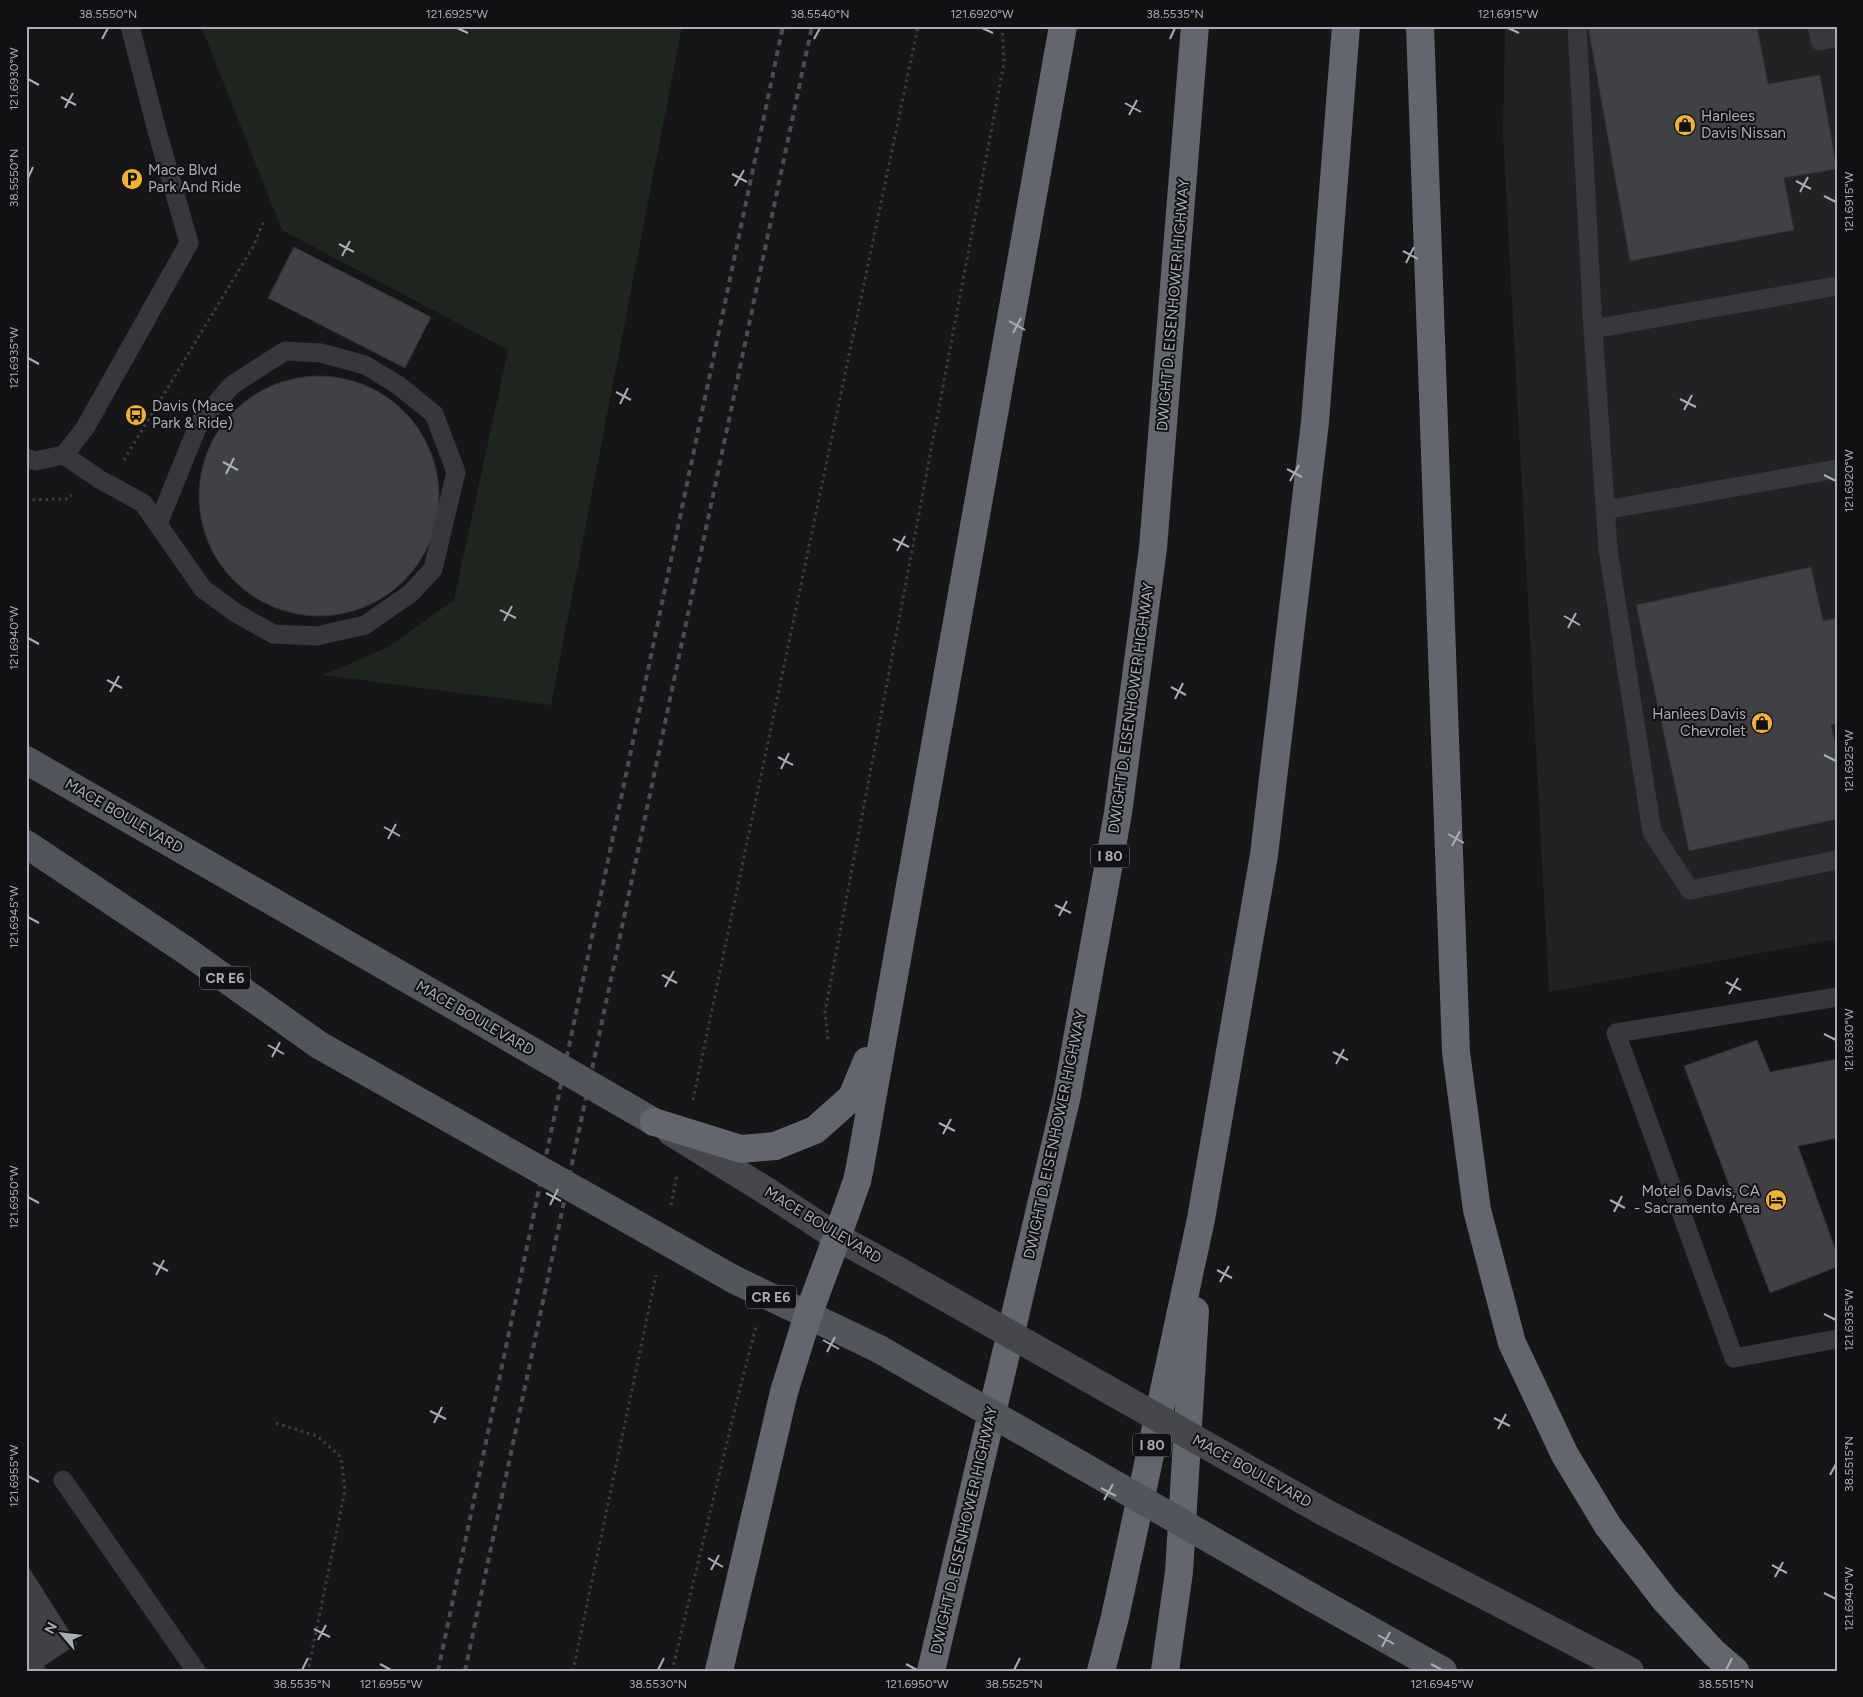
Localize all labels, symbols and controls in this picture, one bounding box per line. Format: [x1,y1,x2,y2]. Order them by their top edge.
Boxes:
text: 38.5550°N [79,7,137,21]
text: 121.6925°W [426,7,489,21]
text: 38.5540°N [790,7,850,21]
text: 121.6920°W [950,7,1014,21]
text: 38.5535°N [1146,7,1204,21]
text: 121.6915°W [1478,7,1539,21]
text: 121.6930°W [7,47,21,110]
place label: Hanlees Davis Nissan [1701,107,1786,142]
shop icon: Hanlees Davis Nissan [1673,113,1697,137]
text: 38.5550°N [7,149,21,207]
place label: Mace Blvd Park And Ride [148,161,241,196]
parking icon: Mace Blvd Park And Ride [120,167,144,191]
text: 121.6915°W [1842,171,1856,232]
street label: DWIGHT D. EISENHOWER HIGHWAY [1153,178,1193,432]
text: 121.6935°W [7,326,21,389]
place label: Davis (Mace Park & Ride) [152,397,234,432]
bus stop icon: Davis (Mace Park & Ride) [124,403,148,427]
text: 121.6920°W [1842,449,1856,513]
street label: DWIGHT D. EISENHOWER HIGHWAY [1104,581,1158,835]
text: 121.6940°W [7,606,21,670]
place label: Hanlees Davis Chevrolet [1652,705,1746,740]
shop icon: Hanlees Davis Chevrolet [1750,711,1774,735]
text: 121.6925°W [1842,729,1856,792]
street label: MACE BOULEVARD [62,775,186,857]
road number: I 80 [1091,844,1129,868]
text: 121.6945°W [7,885,21,949]
road number: CR E6 [200,966,250,990]
street label: MACE BOULEVARD [413,977,537,1059]
text: 121.6930°W [1842,1008,1856,1071]
street label: DWIGHT D. EISENHOWER HIGHWAY [1020,1009,1090,1261]
text: 121.6950°W [7,1165,21,1229]
place label: Motel 6 Davis, CA - Sacramento Area [1634,1182,1760,1217]
street label: MACE BOULEVARD [761,1183,885,1267]
hotel icon: Motel 6 Davis, CA - Sacramento Area [1764,1188,1788,1212]
road number: CR E6 [746,1285,796,1308]
text: 121.6935°W [1842,1288,1856,1351]
street label: DWIGHT D. EISENHOWER HIGHWAY [927,1405,1001,1655]
street label: MACE BOULEVARD [1189,1431,1315,1511]
road number: I 80 [1133,1434,1171,1456]
text: 38.5515°N [1842,1436,1856,1492]
text: 121.6955°W [7,1444,21,1507]
text: 121.6940°W [1842,1567,1856,1631]
north arrow [38,1610,88,1660]
text: N [41,1619,61,1637]
text: 38.5535°N [273,1677,331,1691]
text: 121.6955°W [360,1677,423,1691]
text: 38.5530°N [629,1677,687,1691]
text: 121.6950°W [885,1677,949,1691]
text: 38.5525°N [985,1677,1043,1691]
text: 121.6945°W [1410,1677,1474,1691]
text: 38.5515°N [1698,1677,1754,1691]

